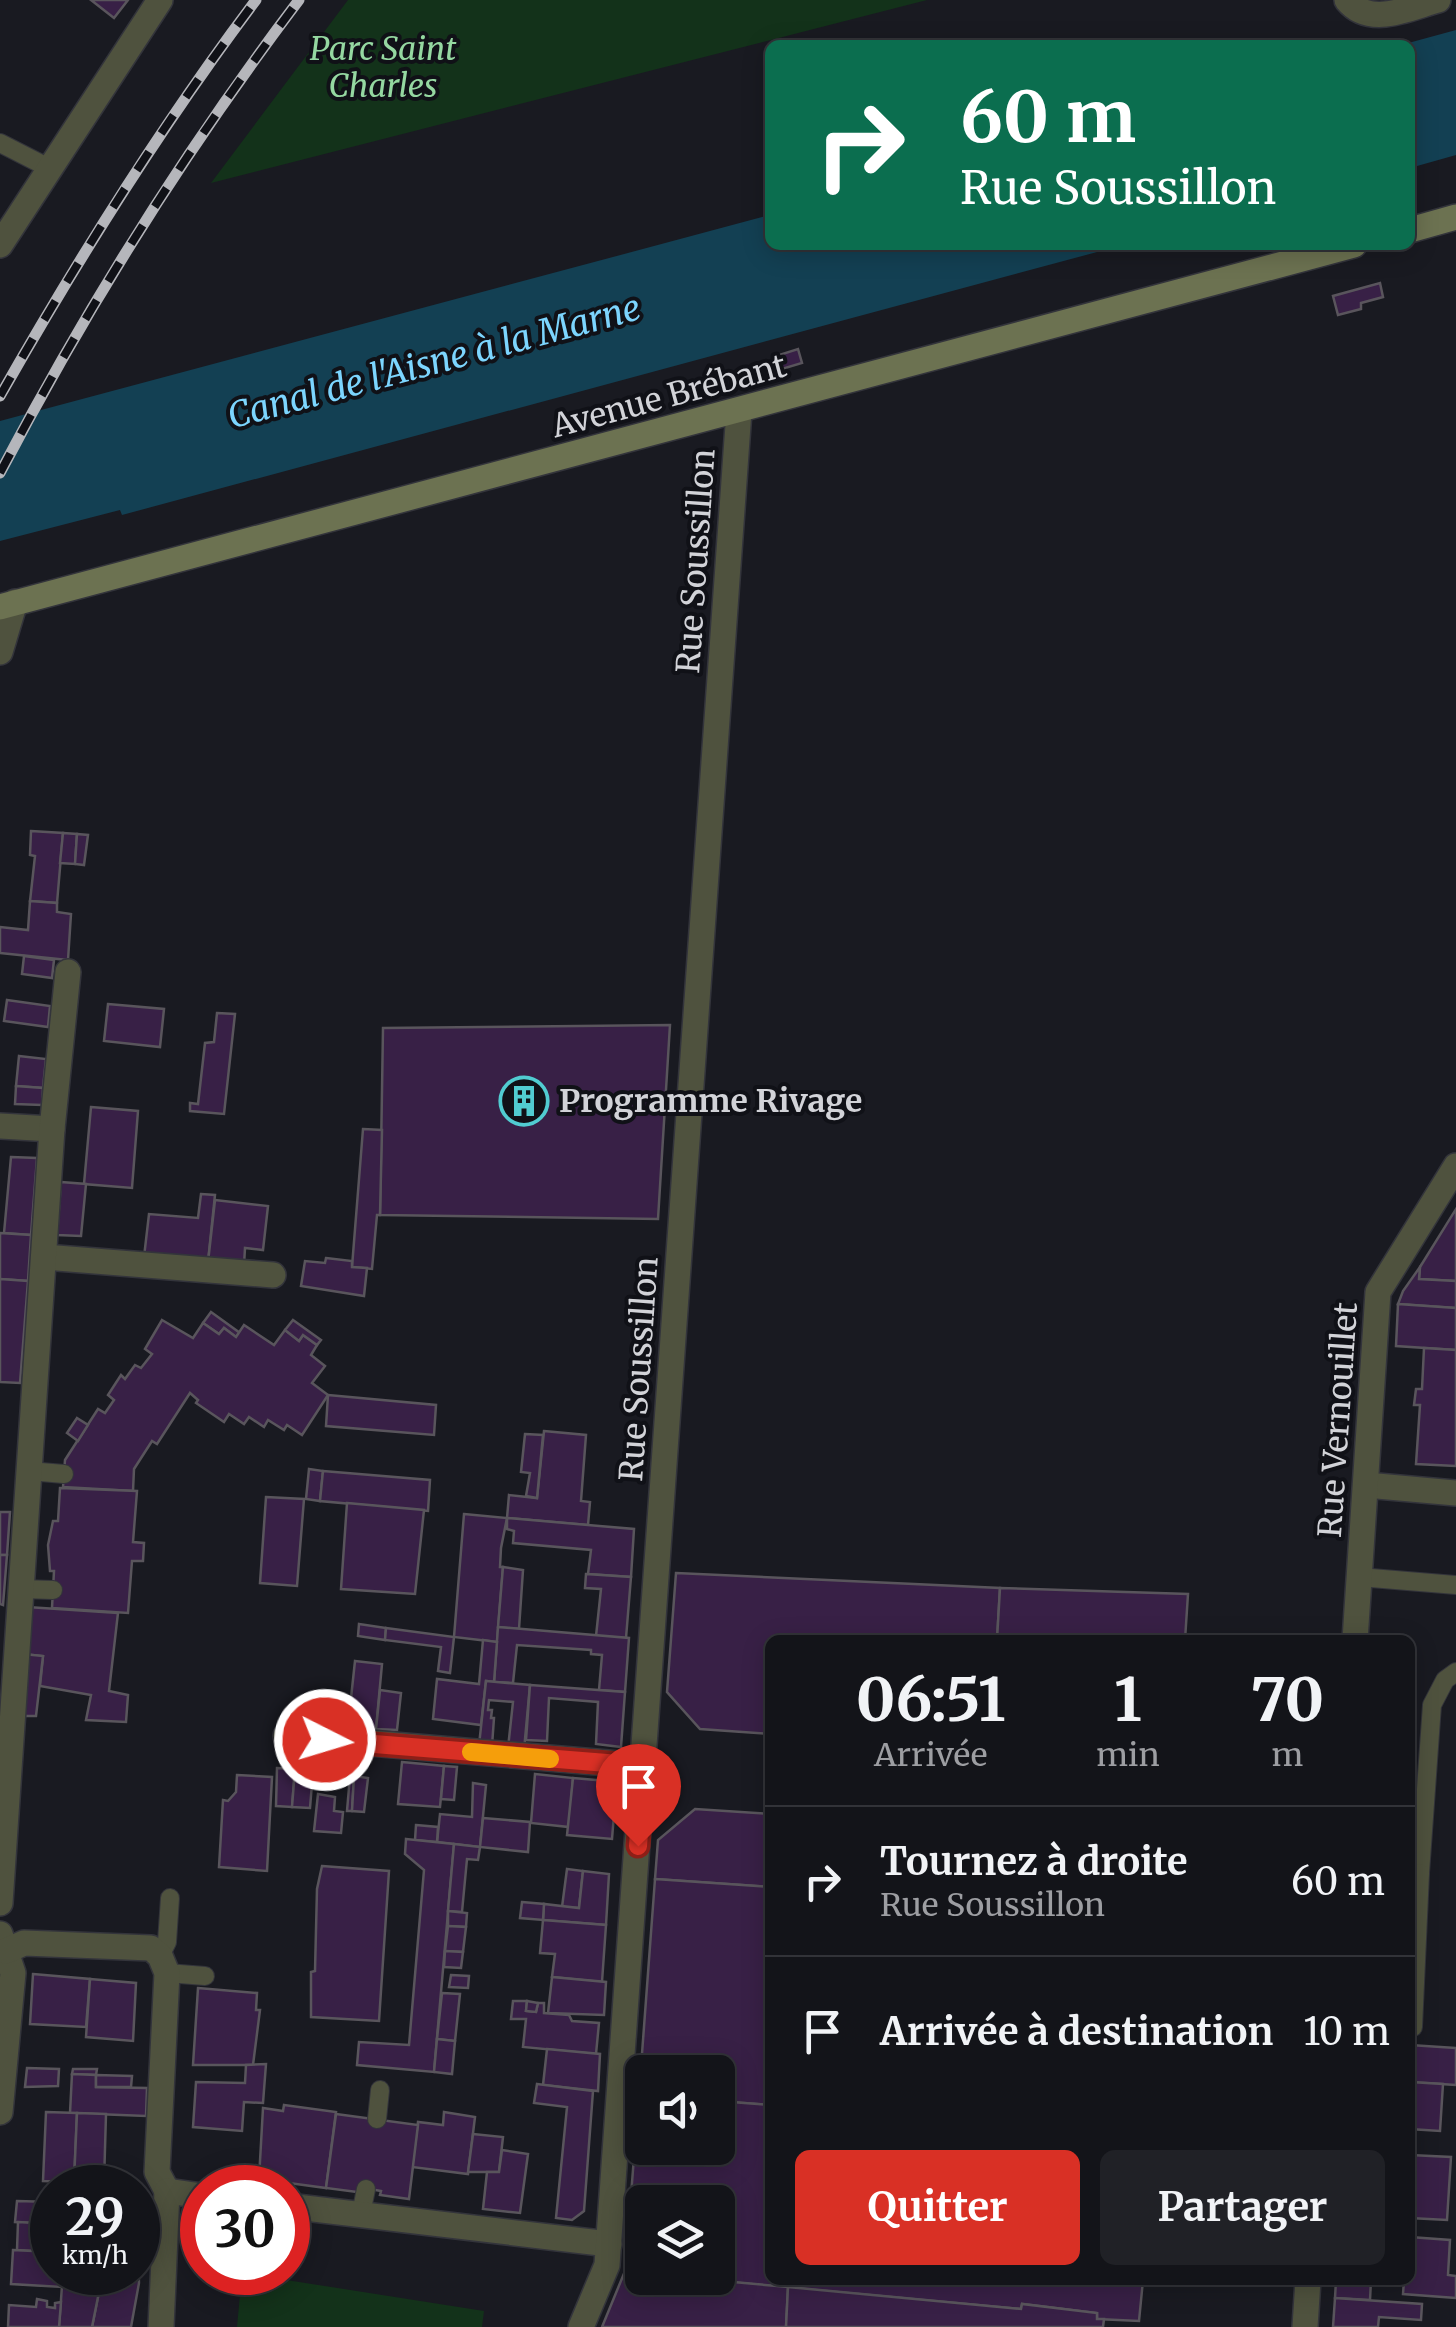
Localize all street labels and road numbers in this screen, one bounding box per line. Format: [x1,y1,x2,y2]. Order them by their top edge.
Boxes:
street label: Avenue Brébant [546,345,791,447]
street label: Rue Soussillon [668,447,724,675]
street label: Rue Soussillon [611,1255,667,1483]
street label: Rue Vernouillet [1310,1300,1366,1539]

